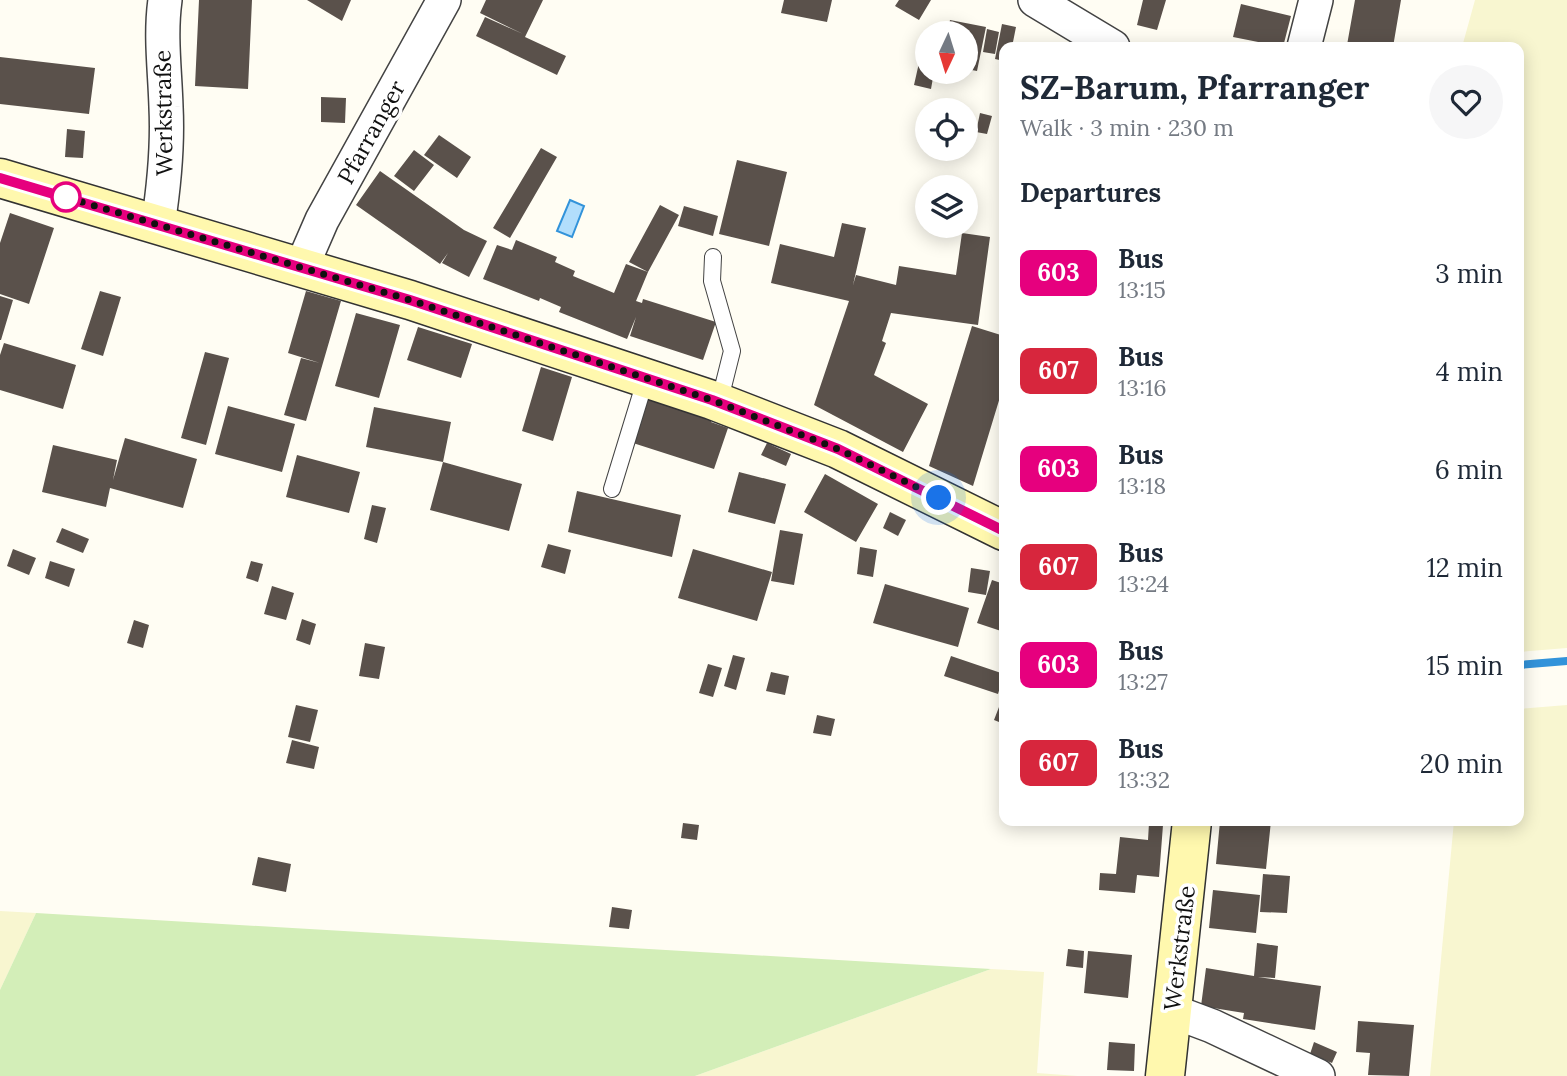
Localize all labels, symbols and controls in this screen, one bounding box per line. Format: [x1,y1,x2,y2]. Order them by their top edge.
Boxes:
north arrow [915,21,978,84]
map controls [915,21,978,238]
street label: Werkstraße [147,50,179,176]
button: heart [1429,65,1503,139]
text: SZ-Barum, Pfarranger [1020,66,1369,108]
street label: Pfarranger [331,75,411,189]
button: locate [915,98,978,161]
text: Walk · 3 min · 230 m [1020,113,1234,142]
button: layers [915,175,978,238]
text: Departures [1020,176,1161,209]
unlabelled marker [51,182,81,212]
text: Bus [1118,242,1164,275]
text: 603 [1037,257,1080,288]
text: 3 min [1435,257,1503,290]
text: 13:15 [1118,275,1166,304]
text: Bus [1118,340,1164,373]
text: 607 [1038,355,1079,386]
text: 4 min [1436,355,1503,388]
text: 13:16 [1118,373,1167,402]
text: Bus [1118,438,1164,471]
text: 603 [1037,453,1080,484]
text: 6 min [1435,453,1503,486]
text: 13:18 [1118,471,1166,500]
your location [921,480,956,515]
text: Bus [1118,536,1164,569]
text: 607 [1038,551,1079,582]
text: 12 min [1426,551,1503,584]
text: 13:24 [1118,569,1169,598]
text: Bus [1118,634,1164,667]
text: 603 [1037,649,1080,680]
text: 15 min [1426,649,1503,682]
text: 13:27 [1118,667,1168,696]
text: Bus [1118,732,1164,765]
text: 607 [1038,747,1079,778]
text: 20 min [1420,747,1503,780]
text: 13:32 [1118,765,1170,794]
street label: Werkstraße [1157,884,1201,1012]

